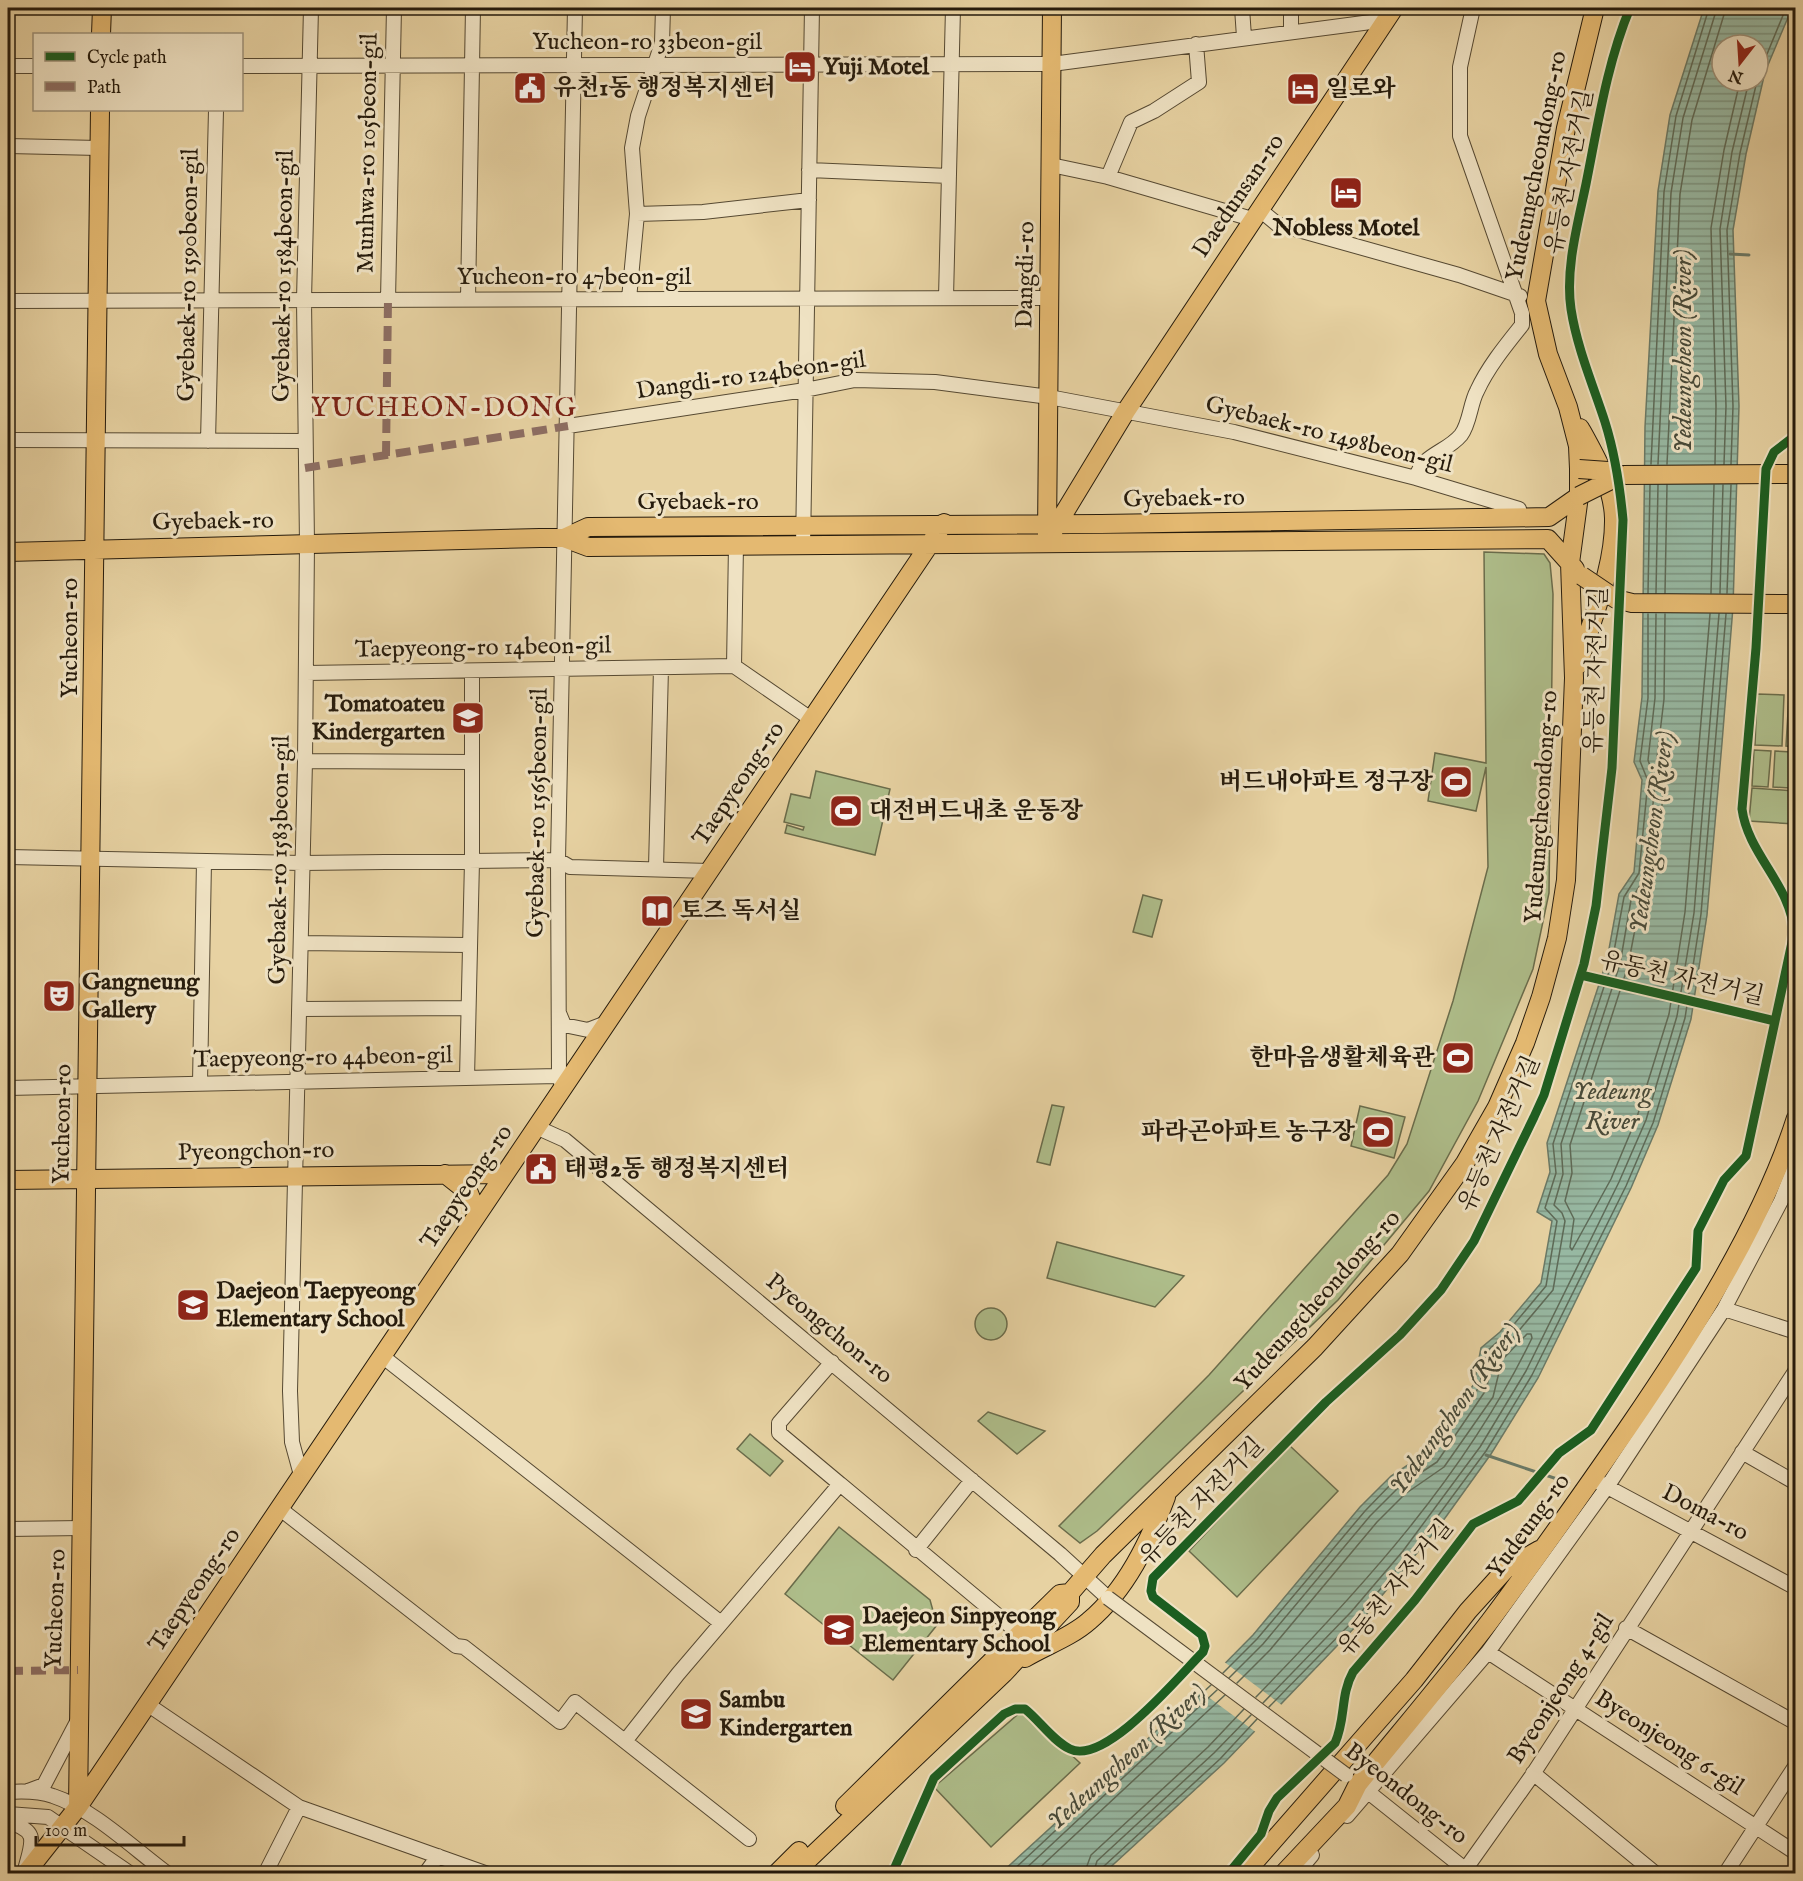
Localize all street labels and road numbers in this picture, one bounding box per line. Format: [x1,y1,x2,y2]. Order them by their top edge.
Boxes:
street label: Yucheon-ro 33beon-gil [532,27,762,58]
street label: Munhwa-ro 105beon-gil [350,32,386,273]
street label: Yudeungcheondong-ro [1499,48,1575,284]
street label: 유등천 자전거길 [1539,87,1601,257]
street label: Daedunsan-ro [1186,128,1292,264]
street label: Gyebaek-ro 1590beon-gil [171,148,207,402]
street label: Gyebaek-ro 1584beon-gil [266,149,302,402]
street label: Dangdi-ro [1010,221,1042,329]
street label: Yucheon-ro 47beon-gil [457,262,692,293]
street label: Dangdi-ro 124beon-gil [634,344,868,407]
street label: Gyebaek-ro 1498beon-gil [1202,389,1456,481]
street label: Gyebaek-ro [1123,482,1245,516]
street label: Gyebaek-ro [637,487,759,518]
street label: Gyebaek-ro [152,505,274,539]
street label: Yucheon-ro [55,578,86,698]
street label: 유등천 자전거길 [1579,586,1615,754]
street label: Taepyeong-ro 14beon-gil [355,630,612,666]
street label: Gyebaek-ro 1565beon-gil [520,687,556,938]
street label: Yudeungcheondong-ro [1518,689,1566,925]
street label: Taepyeong-ro [686,716,792,852]
street label: Gyebaek-ro 1583beon-gil [262,735,298,985]
street label: 유동천 자전거길 [1597,945,1767,1013]
street label: Taepyeong-ro 44beon-gil [193,1040,453,1076]
street label: 유등천 자전거길 [1452,1051,1548,1217]
street label: Yucheon-ro [46,1064,80,1184]
street label: Taepyeong-ro [414,1119,520,1255]
street label: Pyeongchon-ro [177,1135,335,1169]
street label: Yudeungcheondong-ro [1228,1204,1408,1398]
street label: Pyeongchon-ro [759,1267,899,1391]
street label: 유등천 자전거길 [1133,1431,1271,1573]
street label: Yudeung-ro [1480,1467,1578,1585]
street label: Doma-ro [1656,1477,1754,1549]
street label: 유동천 자전거길 [1331,1513,1461,1663]
street label: Taepyeong-ro [142,1522,248,1658]
street label: Yucheon-ro [38,1548,74,1670]
street label: Byeonjeong 4-gil [1501,1607,1621,1770]
street label: Byeonjeong 6-gil [1588,1683,1750,1803]
street label: Byeondong-ro [1338,1736,1474,1852]

